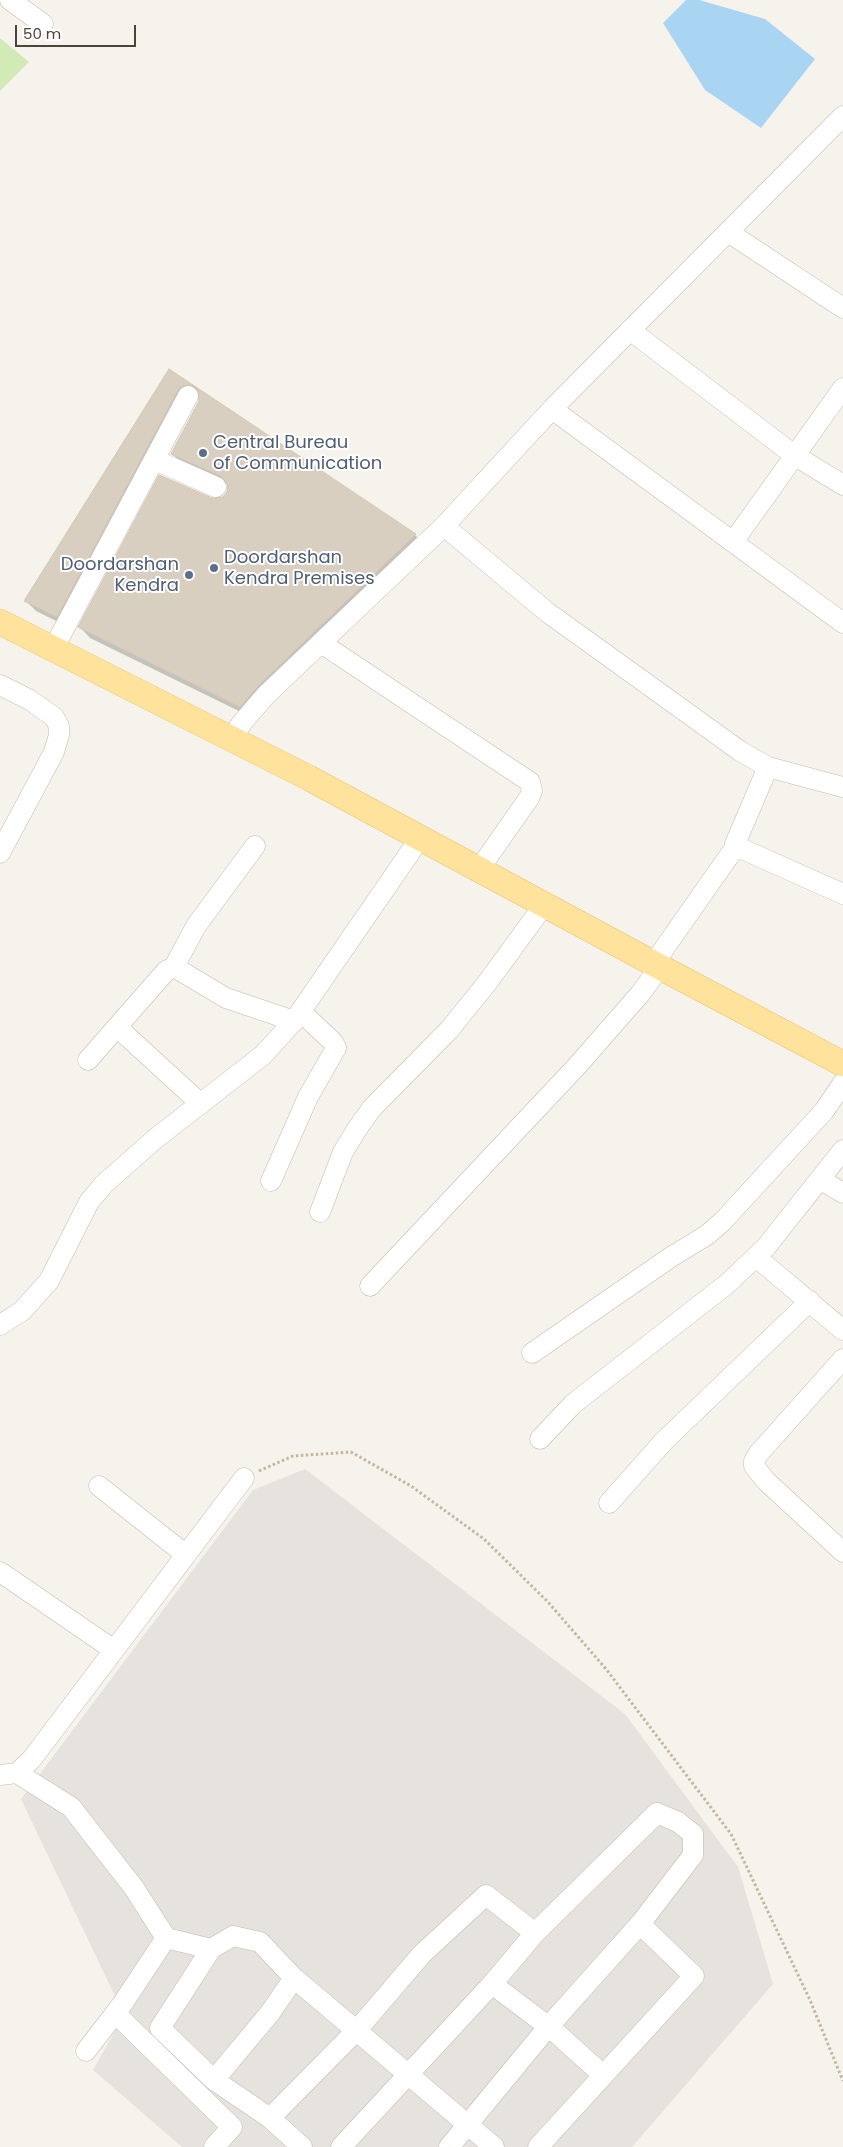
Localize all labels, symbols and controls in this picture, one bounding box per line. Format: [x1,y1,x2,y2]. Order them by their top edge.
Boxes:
scale bar [18,15,139,47]
text: 50 m [23,23,61,44]
place label: Central Bureau of Communication [213,432,382,474]
marker: Central Bureau of Communication [197,447,209,459]
place label: Doordarshan Kendra Premises [224,547,375,590]
place label: Doordarshan Kendra [61,554,179,596]
marker: Doordarshan Kendra Premises [208,562,220,574]
marker: Doordarshan Kendra [183,569,195,581]

